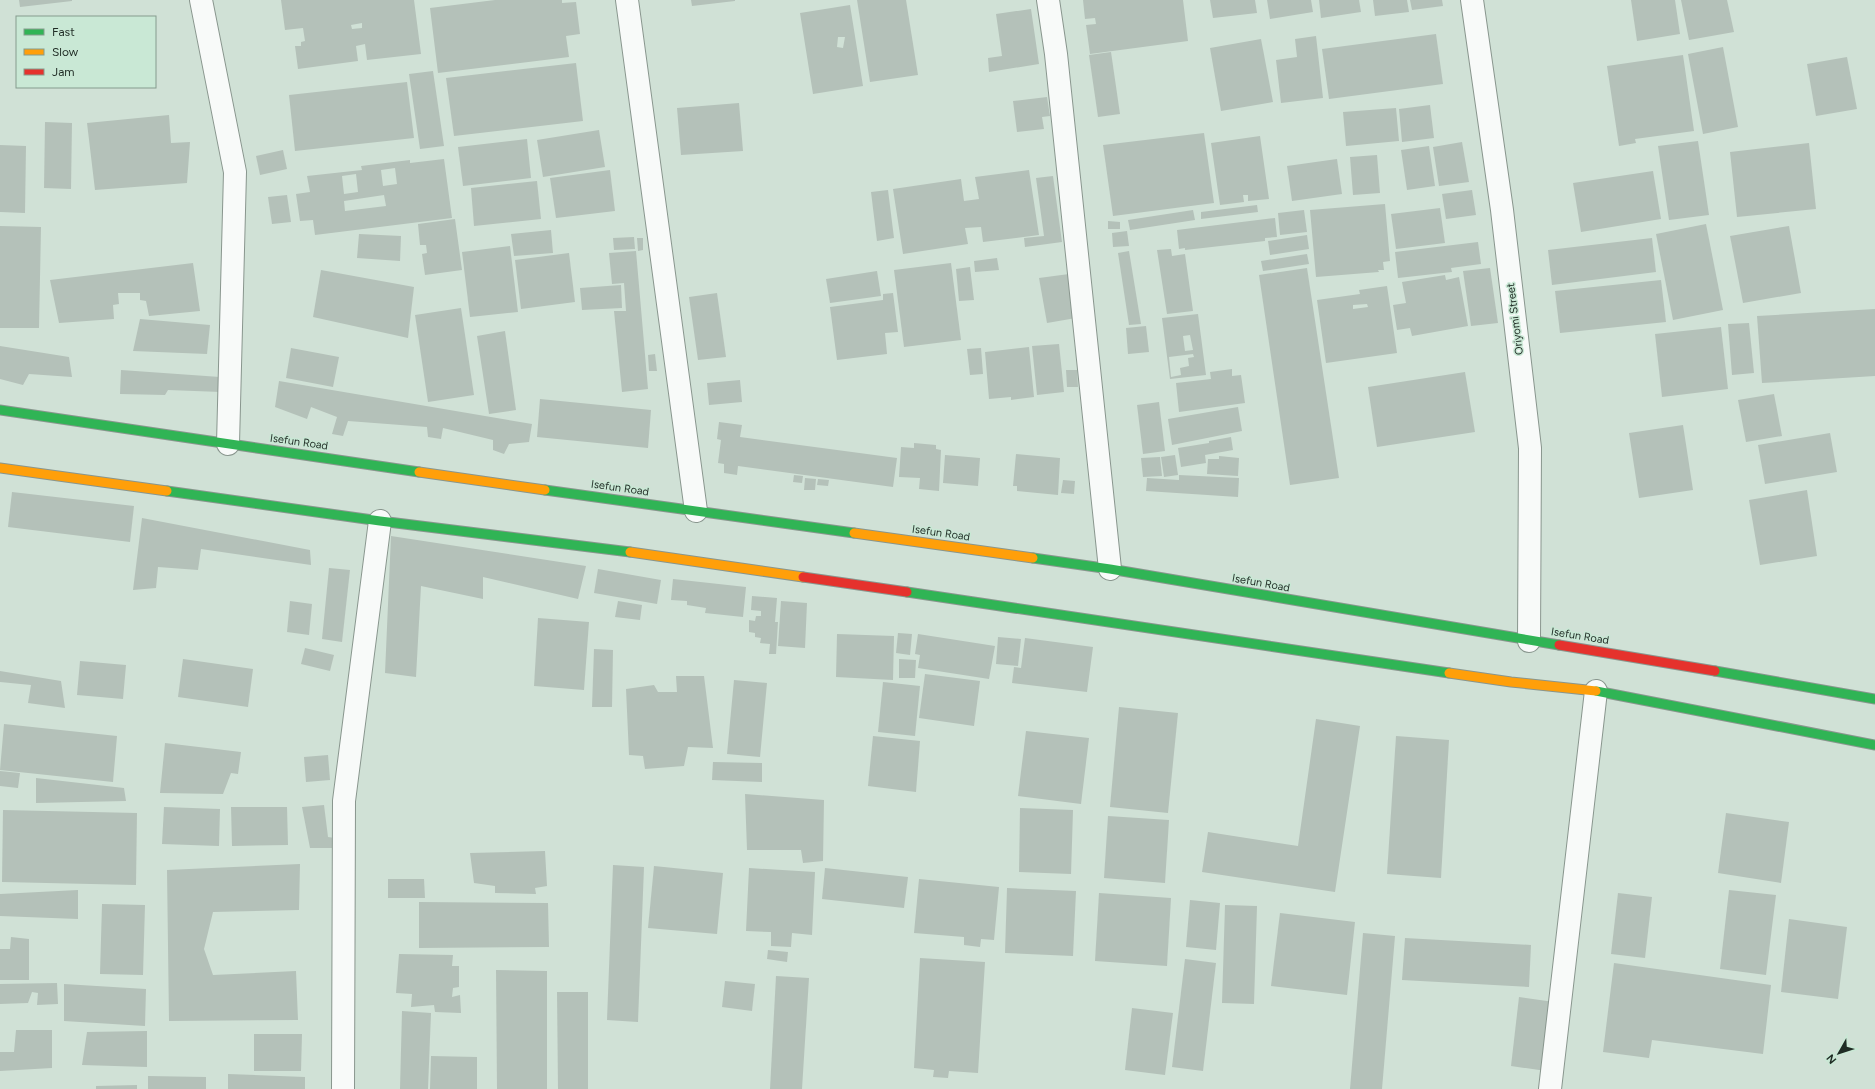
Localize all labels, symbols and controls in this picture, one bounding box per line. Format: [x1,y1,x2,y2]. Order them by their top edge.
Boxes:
legend [16,16,156,88]
text: Fast [52,25,75,39]
text: Slow [52,45,79,59]
text: Jam [52,65,75,79]
street label: Oriyomi Street [1504,282,1526,356]
street label: Isefun Road [269,431,329,453]
street label: Isefun Road [590,477,650,499]
street label: Isefun Road [911,522,971,544]
street label: Isefun Road [1231,572,1291,594]
street label: Isefun Road [1550,625,1610,647]
north arrow [1819,1033,1859,1073]
text: N [1824,1052,1839,1066]

